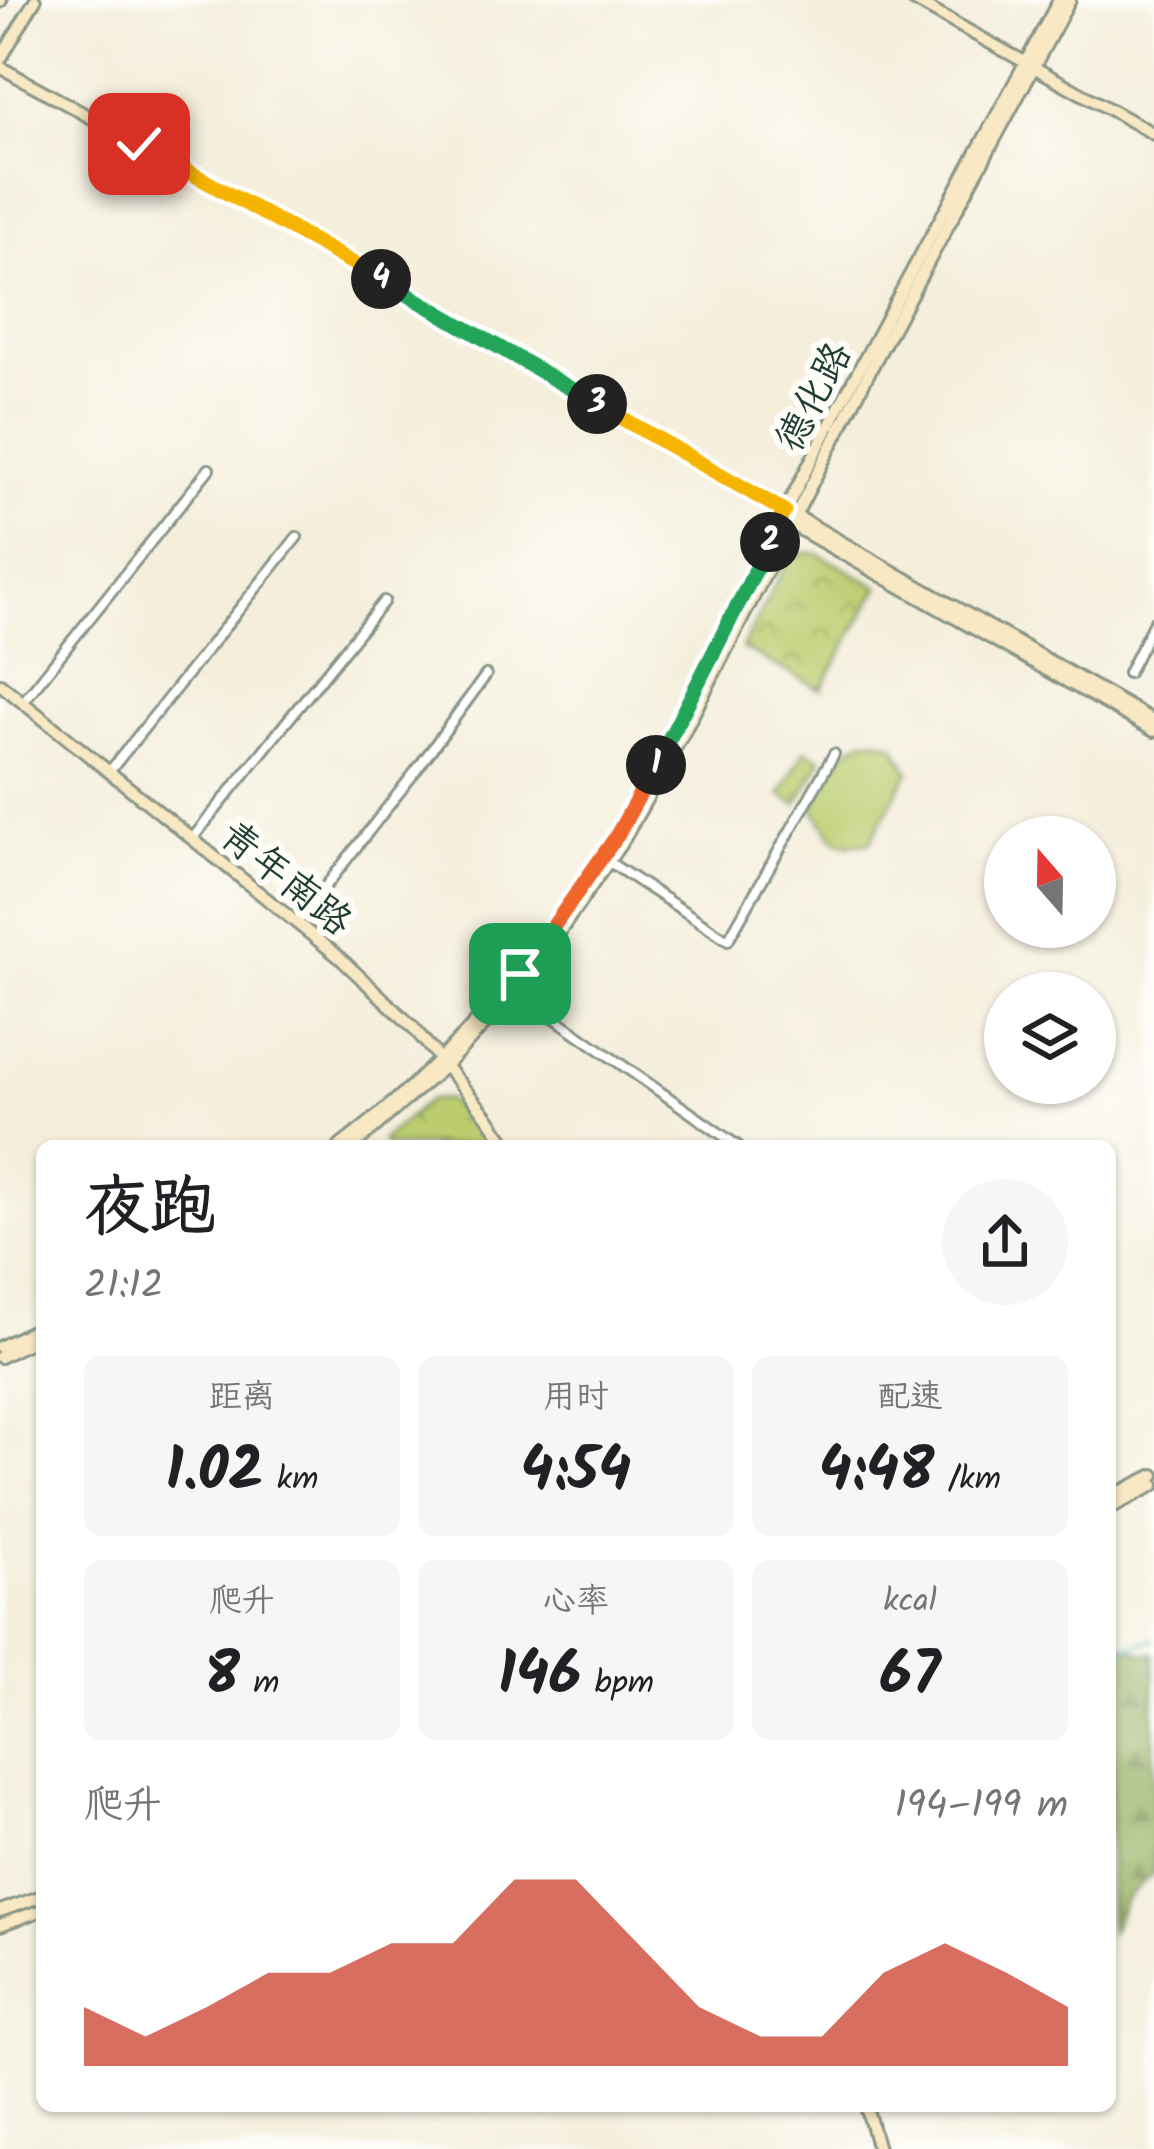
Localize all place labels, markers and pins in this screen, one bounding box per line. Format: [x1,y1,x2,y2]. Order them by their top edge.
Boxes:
pin [88,93,190,195]
pin: 4 [351,249,411,309]
pin: 3 [567,374,627,434]
pin: 2 [740,512,800,572]
pin: 1 [626,735,686,795]
pin [469,923,571,1025]

